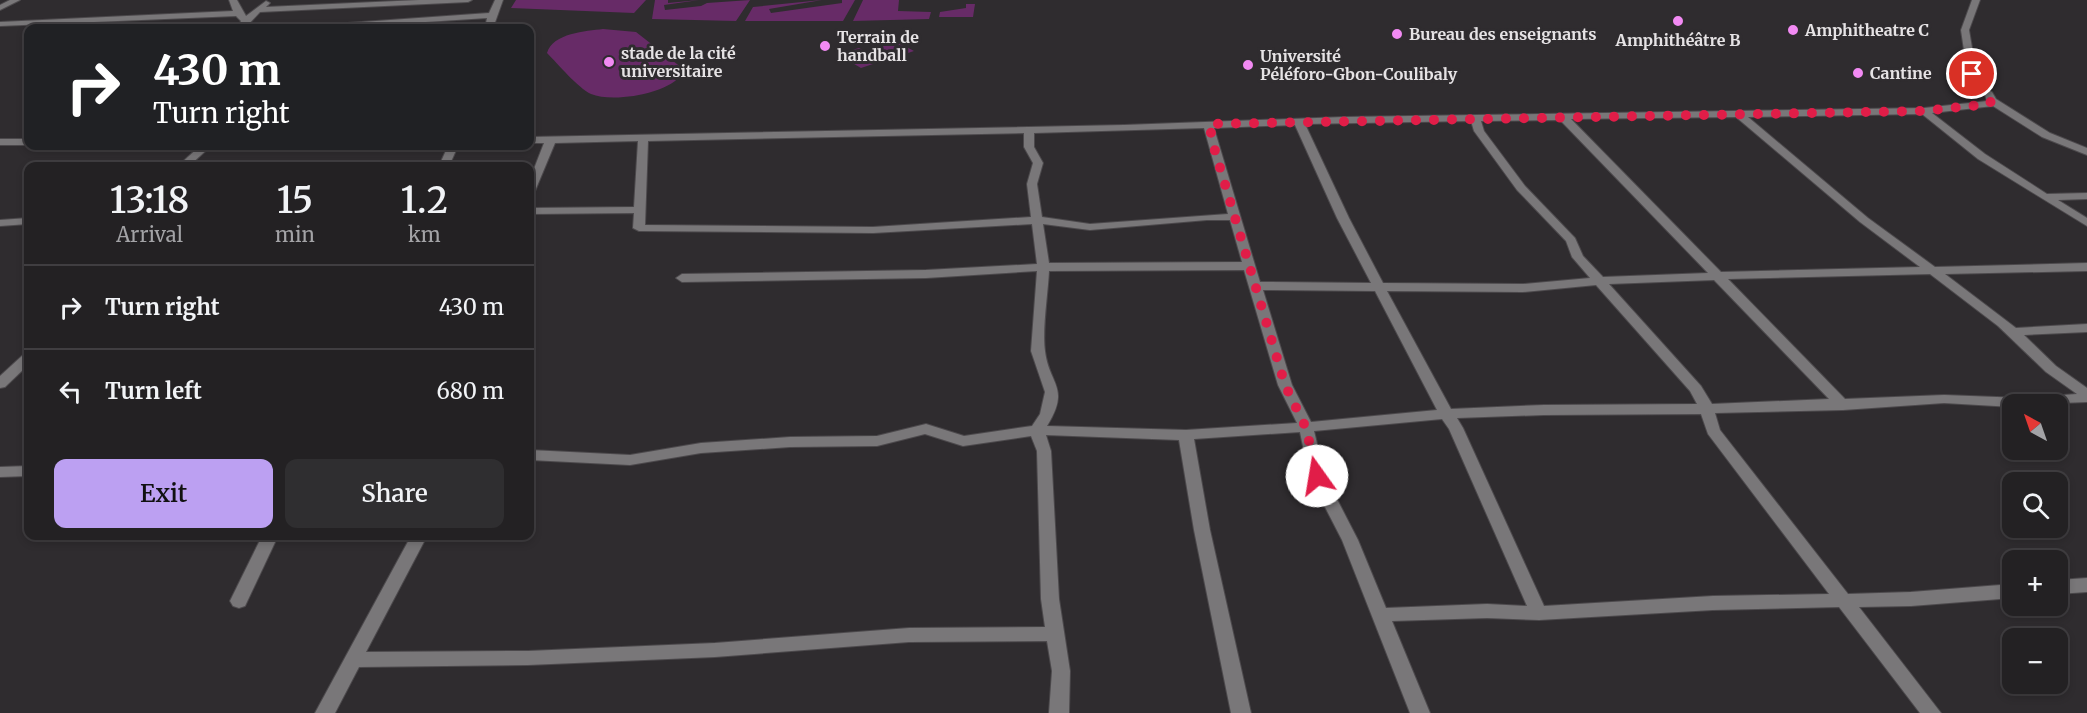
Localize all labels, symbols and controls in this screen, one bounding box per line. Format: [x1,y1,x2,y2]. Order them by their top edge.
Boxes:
marker: Amphithéâtre B [1671,14,1685,28]
place label: Amphitheatre C [1804,20,1929,40]
marker: Amphitheatre C [1786,23,1800,37]
place label: Bureau des enseignants [1409,24,1597,44]
place label: Terrain de handball [837,27,919,65]
marker: Bureau des enseignants [1390,27,1404,41]
place label: Amphithéâtre B [1615,30,1740,50]
marker: Terrain de handball [818,39,832,53]
place label: stade de la cité universitaire [621,43,736,81]
text: 430 m [153,44,281,96]
place label: Université Péléforo-Gbon-Coulibaly [1260,46,1458,84]
icon: right [54,48,132,126]
pin [1946,48,1997,99]
marker: stade de la cité universitaire [602,55,616,69]
icon: arrive [1955,57,1988,90]
marker: Université Péléforo-Gbon-Coulibaly [1241,58,1255,72]
place label: Cantine [1870,63,1932,83]
marker: Cantine [1851,66,1865,80]
text: Turn right [153,96,290,130]
text: 13:18 [110,178,189,223]
text: 15 [277,178,313,223]
text: 1.2 [401,178,448,223]
text: Arrival [116,222,183,247]
text: min [275,222,315,247]
text: km [408,222,441,247]
icon: right [54,291,87,324]
text: Turn right [105,293,219,321]
text: 430 m [439,293,504,321]
icon: left [54,375,87,408]
text: Turn left [105,377,202,405]
text: 680 m [436,377,504,405]
north arrow [2002,394,2068,460]
map controls [2002,394,2068,694]
position arrow [1285,444,1349,508]
button: Exit [54,459,273,528]
button: Share [285,459,504,528]
button: search [2002,472,2068,538]
button: + [2002,550,2068,616]
button: − [2002,628,2068,694]

